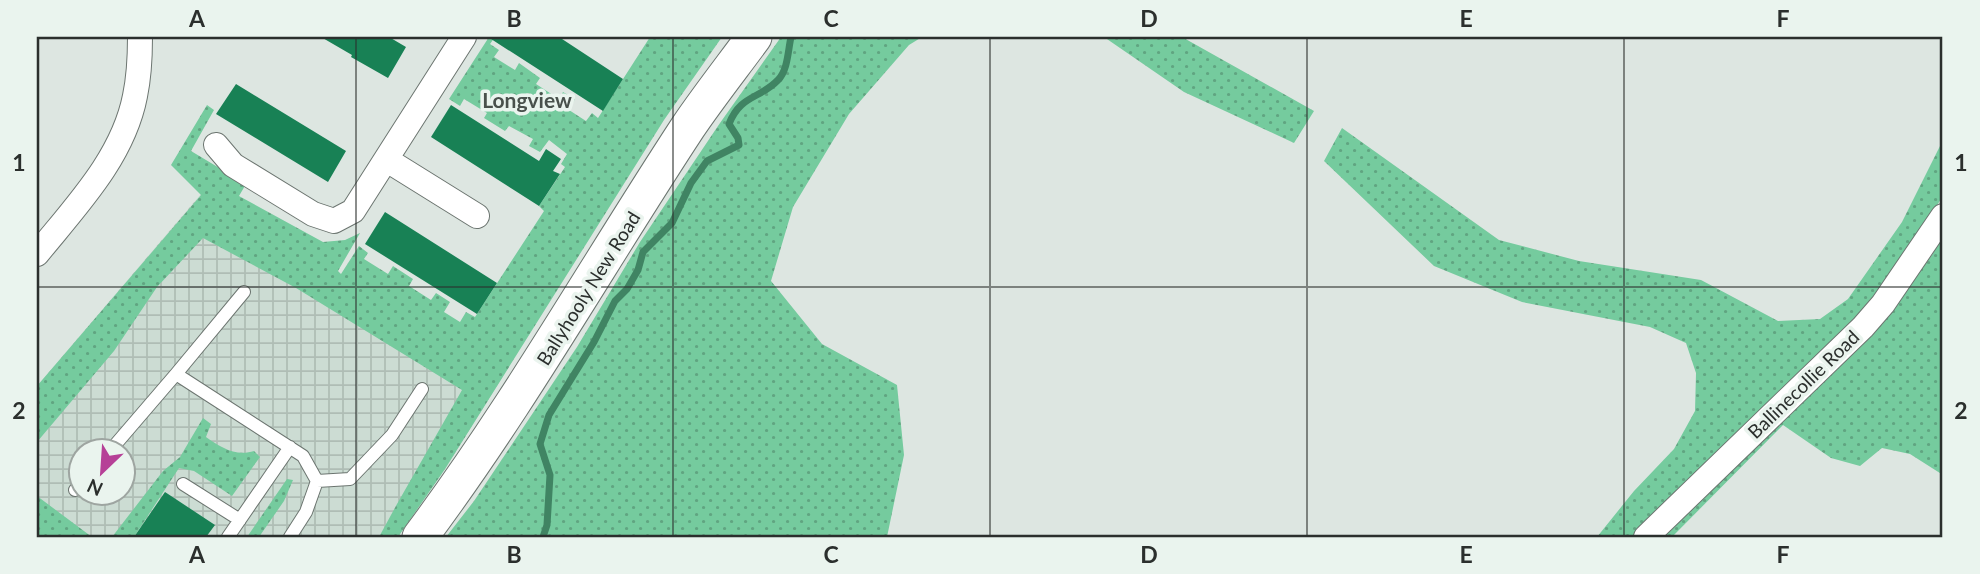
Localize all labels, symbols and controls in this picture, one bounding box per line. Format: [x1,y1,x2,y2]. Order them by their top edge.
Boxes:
text: A [188,4,206,32]
text: B [506,4,522,32]
text: C [823,4,839,32]
text: D [1140,4,1158,32]
text: E [1459,4,1473,32]
text: F [1776,4,1790,32]
district label: Longview [482,87,572,112]
text: 1 [12,148,26,176]
text: 1 [1954,148,1968,176]
street label: Ballyhooly New Road [531,207,645,369]
street label: Ballinecollie Road [1743,325,1863,443]
text: 2 [12,396,26,424]
text: 2 [1954,396,1968,424]
north arrow [66,438,136,508]
text: N [83,474,106,501]
text: A [188,540,206,568]
text: B [506,540,522,568]
text: C [823,540,839,568]
text: D [1140,540,1158,568]
text: E [1459,540,1473,568]
text: F [1776,540,1790,568]

